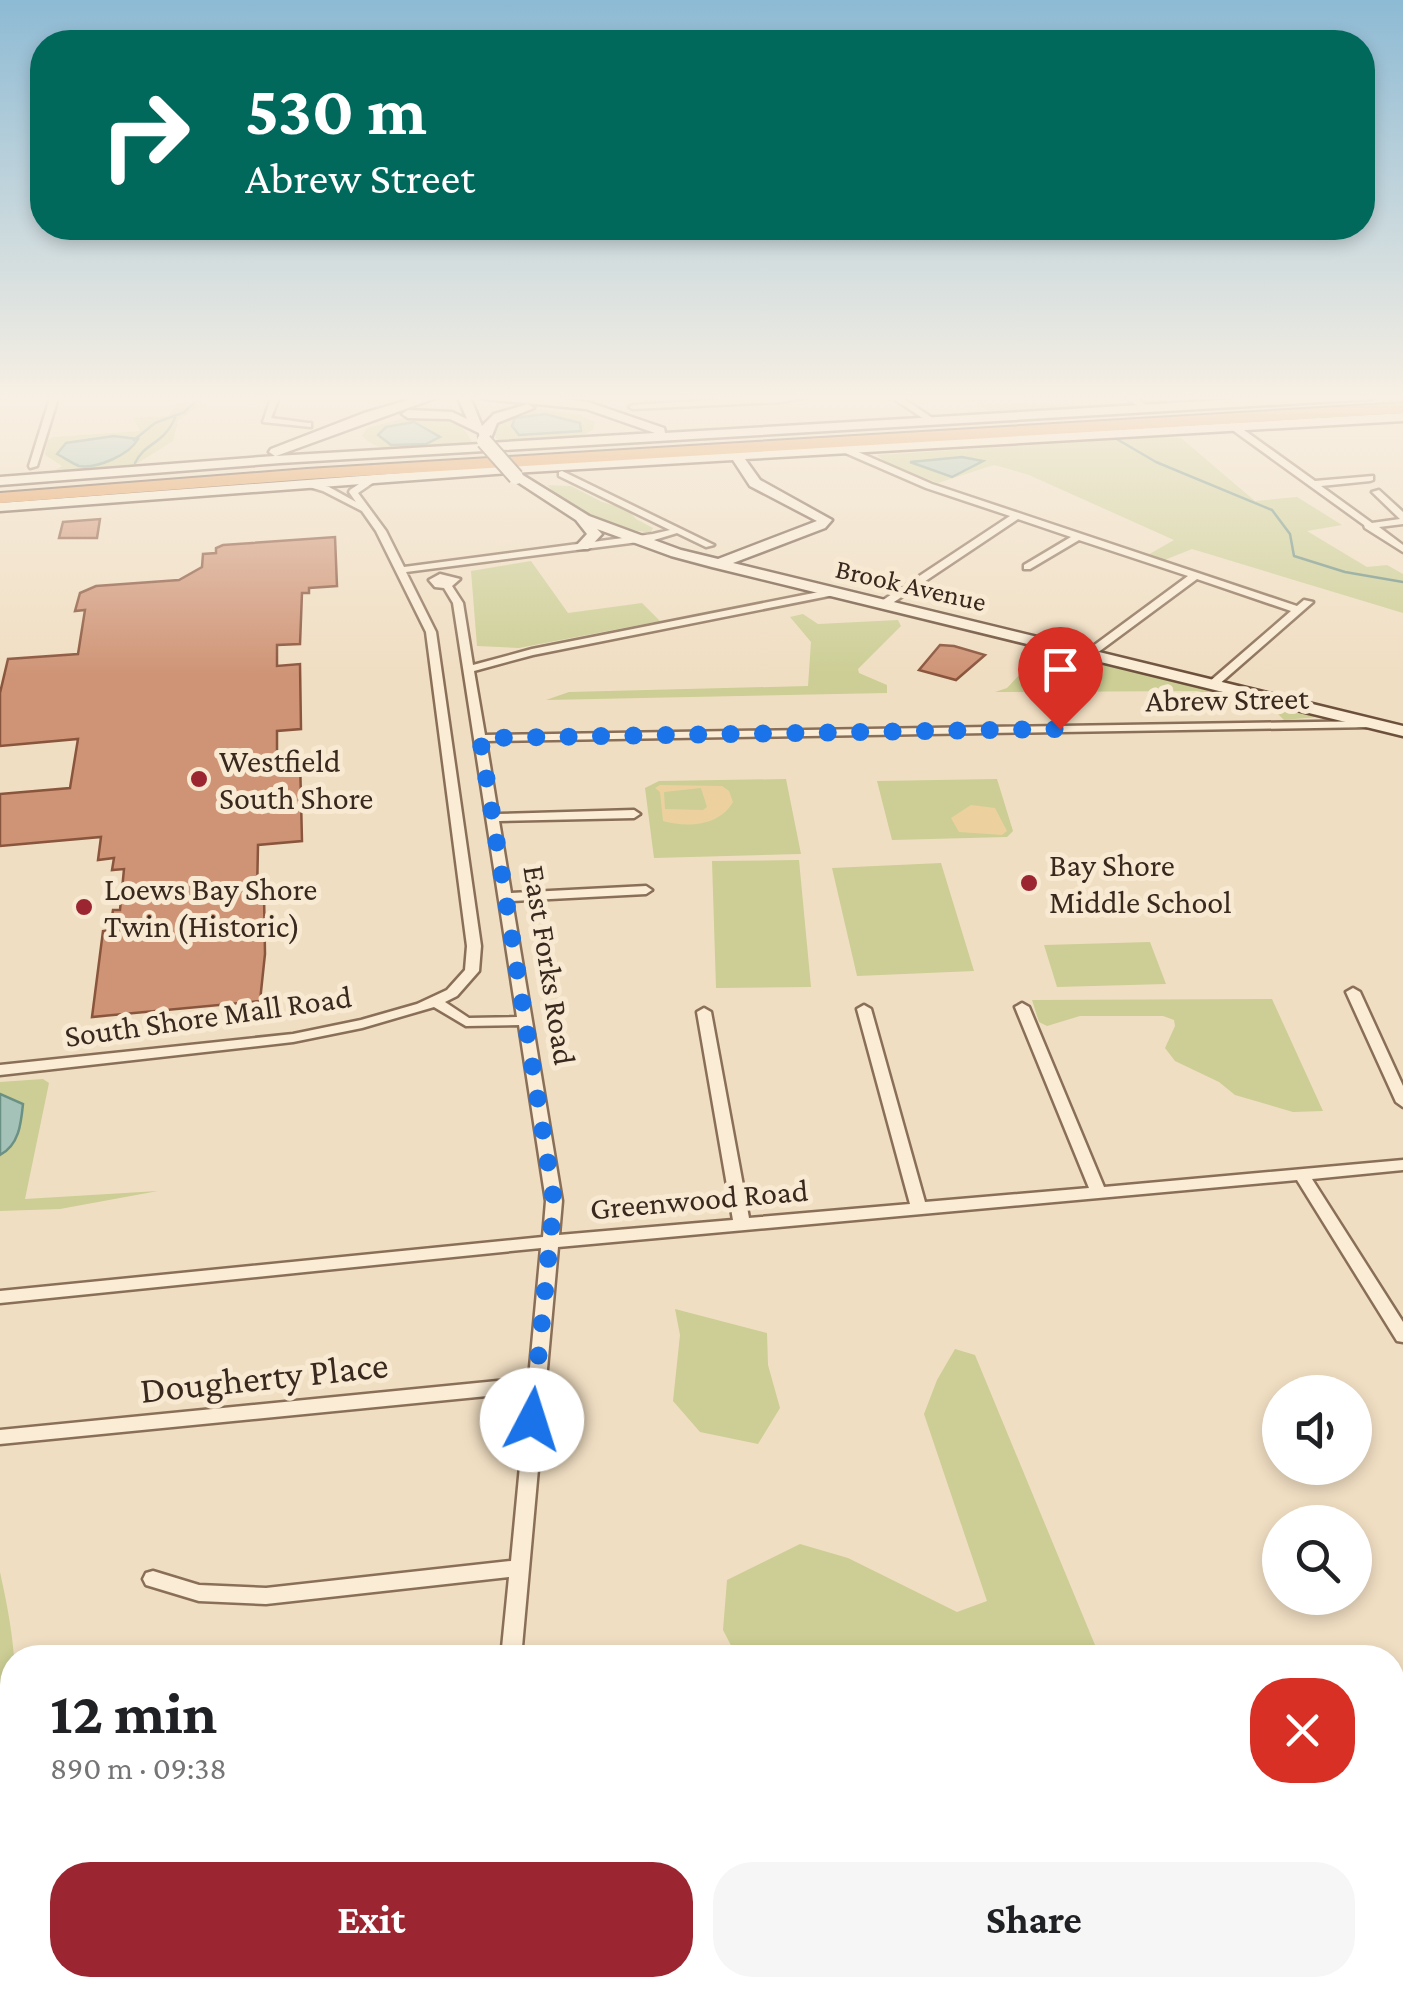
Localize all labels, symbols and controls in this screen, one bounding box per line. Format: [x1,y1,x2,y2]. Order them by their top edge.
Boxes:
icon: right [80,70,210,200]
text: 530 m [245,71,427,149]
text: Abrew Street [245,153,475,203]
street label: Brook Avenue [833,553,989,617]
pin [1018,627,1103,730]
icon: arrive [1033,642,1088,697]
street label: Abrew Street [1145,680,1310,718]
place label: Westfield South Shore [219,743,373,816]
marker: Westfield South Shore [188,768,210,790]
place label: Bay Shore Middle School [1049,847,1232,920]
street label: East Forks Road [516,862,584,1068]
place label: Loews Bay Shore Twin (Historic) [104,871,317,945]
marker: Bay Shore Middle School [1018,872,1040,894]
marker: Loews Bay Shore Twin (Historic) [73,896,95,918]
street label: South Shore Mall Road [62,978,354,1054]
street label: Greenwood Road [588,1172,810,1226]
street label: Dougherty Place [138,1343,390,1411]
position arrow [480,1368,584,1472]
map controls [1262,1375,1372,1615]
button: sound [1262,1375,1372,1485]
button: search [1262,1505,1372,1615]
button: close [1250,1678,1355,1783]
text: 12 min [50,1679,217,1746]
text: 890 m · 09:38 [50,1750,227,1786]
button: Exit [50,1862,693,1977]
button: Share [713,1862,1355,1977]

